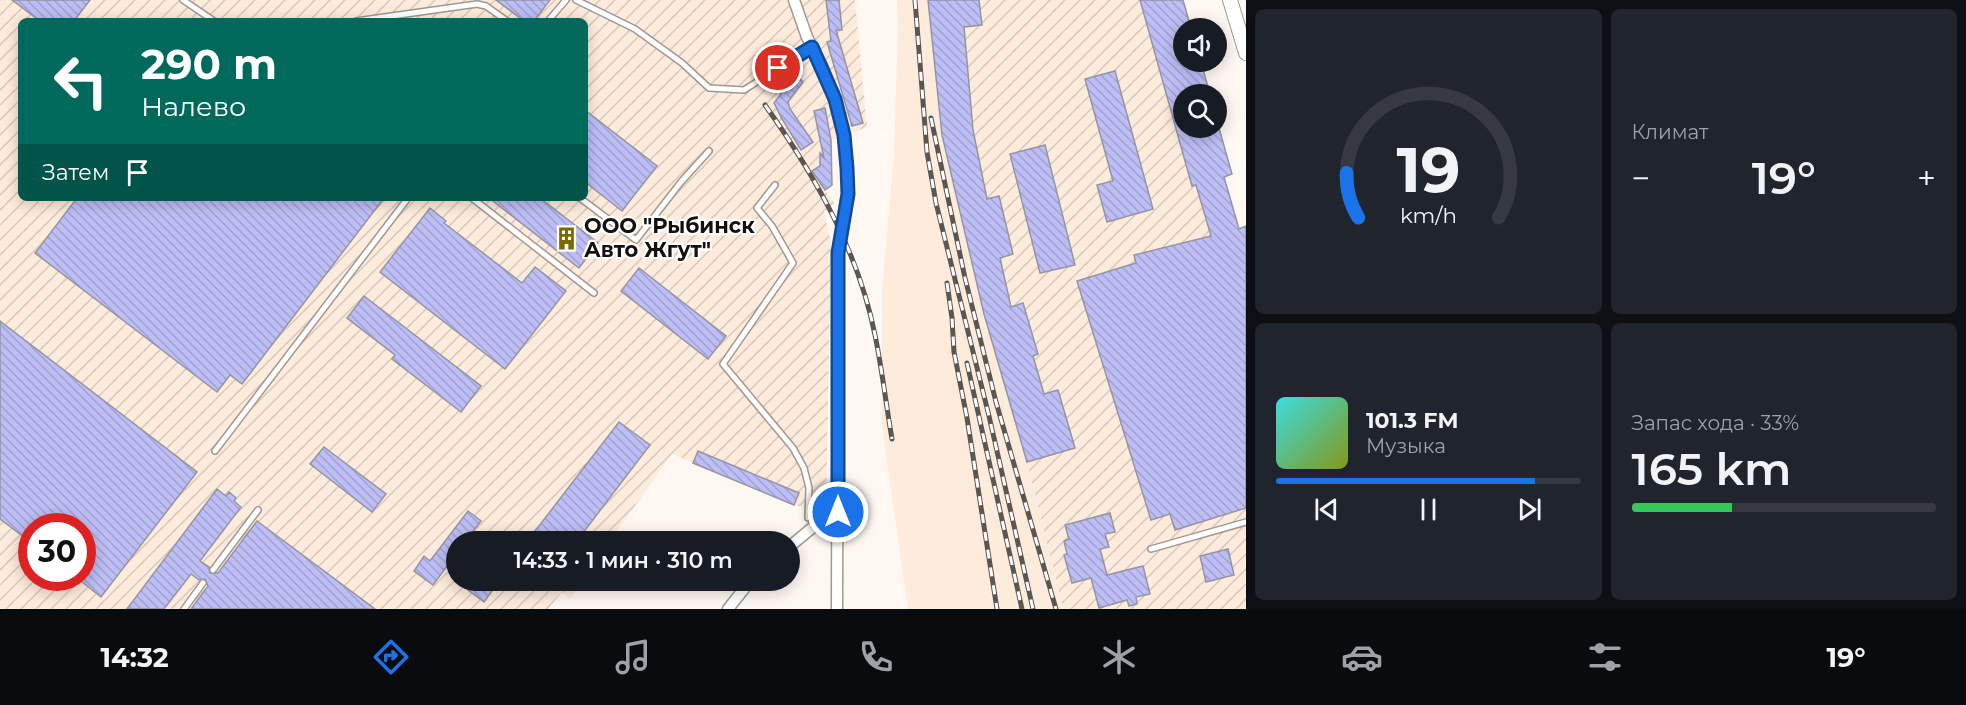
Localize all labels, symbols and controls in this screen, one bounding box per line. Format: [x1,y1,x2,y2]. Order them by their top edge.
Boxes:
map controls [1173,18,1227,138]
button: sound [1173,18,1227,72]
text: 290 m [141,38,277,90]
icon: left [42,42,120,120]
pin [752,42,803,93]
icon: arrive [761,51,794,84]
button: search [1173,84,1227,138]
text: Налево [141,90,246,123]
text: Климат [1632,120,1709,144]
text: 19 [1396,132,1460,208]
text: 19° [1752,150,1816,205]
icon: arrive [121,156,154,189]
text: − [1632,158,1650,198]
text: + [1917,158,1936,198]
text: Затем [42,159,109,186]
text: km/h [1400,203,1457,229]
place label: ООО "Рыбинск Авто Жгут" [584,213,755,262]
building icon: ООО "Рыбинск Авто Жгут" [553,225,579,251]
text: 101.3 FM [1366,407,1458,434]
text: Запас хода · 33% [1632,411,1799,435]
text: Музыка [1366,434,1446,458]
text: 165 km [1632,441,1791,496]
position arrow [806,480,870,544]
icon: previous [1310,493,1343,526]
icon: pause [1412,493,1445,526]
icon: next [1513,493,1546,526]
speed limit sign: 30 [18,513,96,591]
text: 14:33 · 1 мин · 310 m [513,547,733,574]
icon: directions [370,636,412,678]
icon: music [612,636,654,678]
icon: phone [855,636,897,678]
icon: climate [1098,636,1140,678]
icon: car [1341,636,1383,678]
icon: filters [1584,636,1626,678]
text: 14:32 [100,641,169,674]
text: 19° [1826,641,1866,674]

